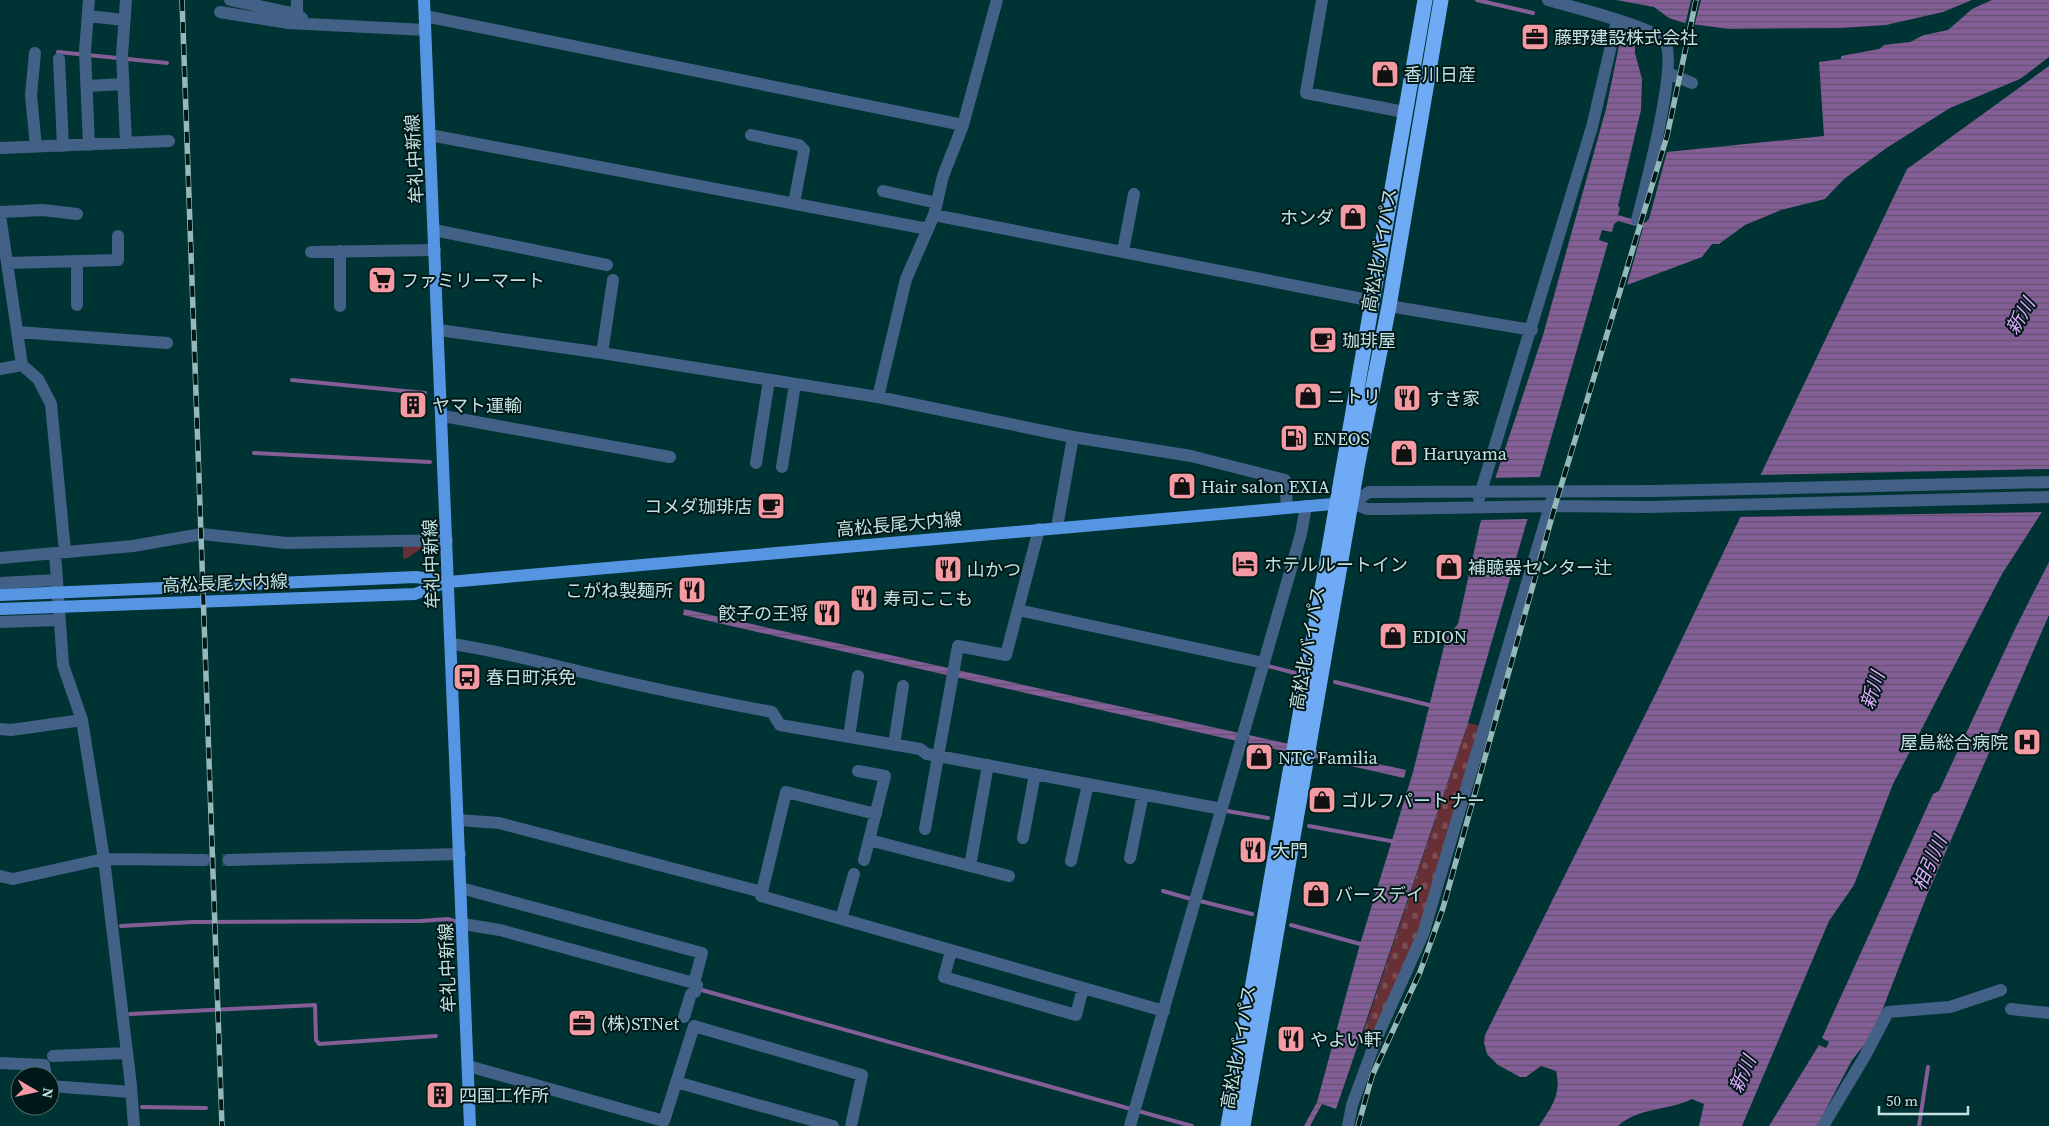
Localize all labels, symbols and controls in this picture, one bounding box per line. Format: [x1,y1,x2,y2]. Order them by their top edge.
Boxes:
office icon: 藤野建設株式会社 [1520,22,1550,52]
place label: 藤野建設株式会社 [1554,25,1698,50]
shop icon: 香川日産 [1370,59,1400,89]
place label: 香川日産 [1404,62,1476,87]
street label: 牟礼中新線 [399,113,429,205]
street label: 高松北バイパス [1356,186,1402,314]
shop icon: ホンダ [1338,202,1368,232]
place label: ホンダ [1280,205,1334,230]
supermarket icon: ファミリーマート [367,265,397,295]
place label: ファミリーマート [401,268,545,293]
water label: 新川 [1999,291,2042,339]
cafe icon: 珈琲屋 [1308,325,1338,355]
place label: 珈琲屋 [1342,328,1396,353]
shop icon: ニトリ [1293,381,1323,411]
restaurant icon: すき家 [1392,383,1422,413]
place label: ニトリ [1327,384,1381,409]
place label: すき家 [1426,386,1480,411]
building icon: ヤマト運輸 [398,390,428,420]
place label: ヤマト運輸 [432,393,522,418]
fuel station icon: ENEOS [1279,423,1309,453]
place label: ENEOS [1313,426,1370,451]
shop icon: Haruyama [1389,438,1419,468]
place label: Haruyama [1423,441,1508,466]
shop icon: Hair salon EXIA [1167,471,1197,501]
place label: Hair salon EXIA [1201,474,1330,499]
cafe icon: コメダ珈琲店 [756,491,786,521]
place label: コメダ珈琲店 [644,494,752,519]
street label: 高松長尾大内線 [835,506,963,542]
street label: 牟礼中新線 [417,519,445,609]
hotel icon: ホテルルートイン [1230,549,1260,579]
place label: ホテルルートイン [1264,552,1408,577]
shop icon: 補聴器センター辻 [1434,552,1464,582]
restaurant icon: 山かつ [933,554,963,584]
place label: 補聴器センター辻 [1468,555,1612,580]
place label: 山かつ [967,557,1021,582]
street label: 高松長尾大内線 [162,568,288,598]
restaurant icon: こがね製麺所 [677,575,707,605]
place label: こがね製麺所 [565,578,673,603]
restaurant icon: 寿司ここも [849,583,879,613]
street label: 高松北バイパス [1284,584,1330,712]
place label: 寿司ここも [883,586,973,611]
restaurant icon: 餃子の王将 [812,598,842,628]
place label: 餃子の王将 [718,601,808,626]
shop icon: EDION [1378,621,1408,651]
place label: EDION [1412,624,1467,649]
bus stop icon: 春日町浜免 [452,662,482,692]
place label: 春日町浜免 [486,665,576,690]
water label: 新川 [1854,666,1891,712]
hospital icon: 屋島総合病院 [2012,727,2042,757]
place label: 屋島総合病院 [1900,730,2008,755]
shop icon: NTC Familia [1244,742,1274,772]
place label: NTC Familia [1278,745,1379,770]
shop icon: ゴルフパートナー [1307,785,1337,815]
place label: ゴルフパートナー [1341,788,1485,813]
water label: 相引川 [1906,830,1953,894]
restaurant icon: 大門 [1238,835,1268,865]
place label: 大門 [1272,838,1308,863]
shop icon: バースデイ [1301,879,1331,909]
place label: バースデイ [1335,882,1424,907]
street label: 牟礼中新線 [433,923,461,1013]
street label: 高松北バイパス [1215,983,1261,1111]
office icon: (株)STNet [567,1008,597,1038]
place label: (株)STNet [601,1011,679,1036]
restaurant icon: やよい軒 [1276,1024,1306,1054]
place label: やよい軒 [1310,1027,1382,1052]
water label: 新川 [1722,1050,1762,1097]
north arrow [10,1066,60,1116]
building icon: 四国工作所 [425,1080,455,1110]
place label: 四国工作所 [459,1083,549,1108]
scale bar [1879,1084,1968,1116]
text: N [37,1086,59,1100]
text: 50 m [1886,1090,1918,1111]

